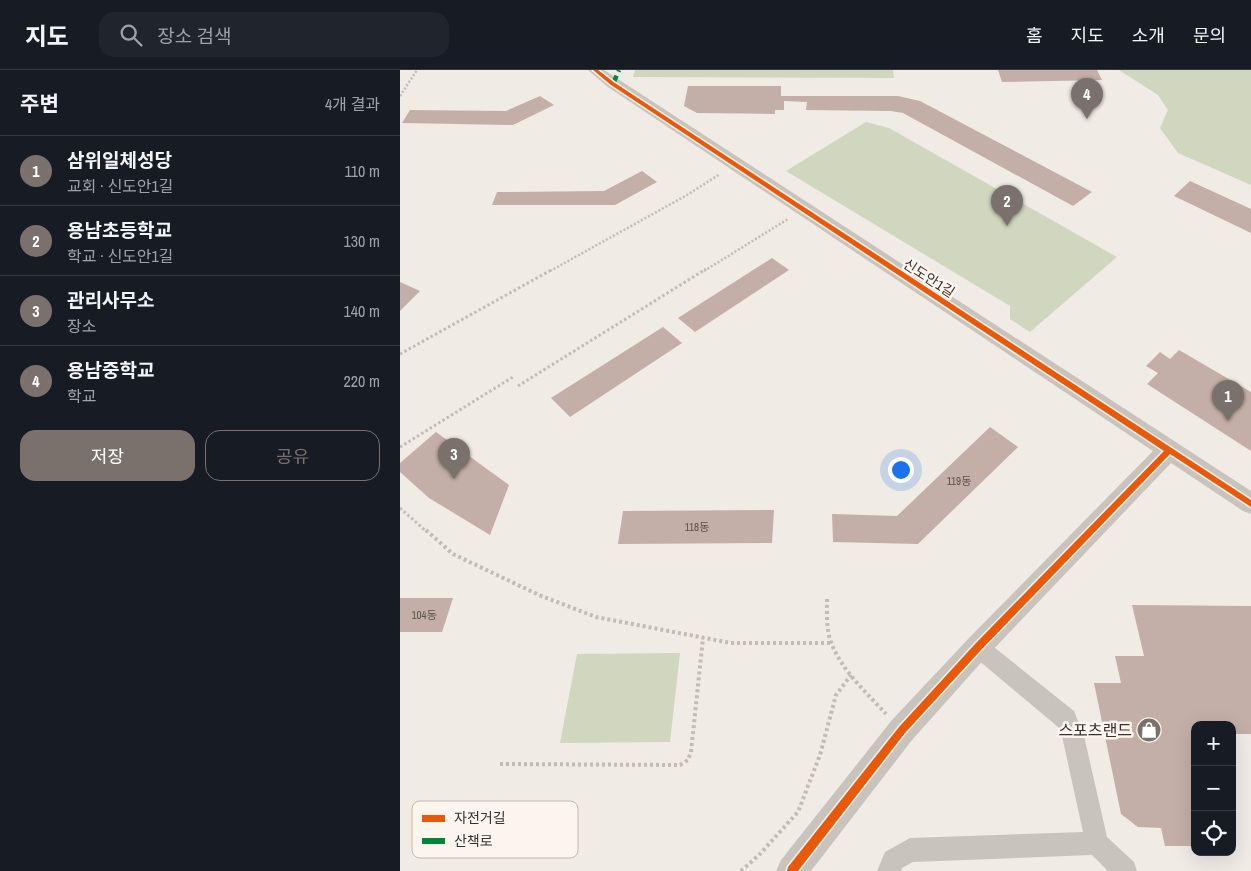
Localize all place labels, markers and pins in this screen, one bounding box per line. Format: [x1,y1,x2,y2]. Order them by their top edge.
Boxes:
pin: 4 [1071,78,1103,119]
pin: 2 [991,185,1023,226]
pin: 1 [1212,380,1244,421]
pin: 3 [438,438,470,479]
shop icon: 스포츠랜드 [1136,717,1162,743]
place label: 스포츠랜드 [1058,719,1132,741]

